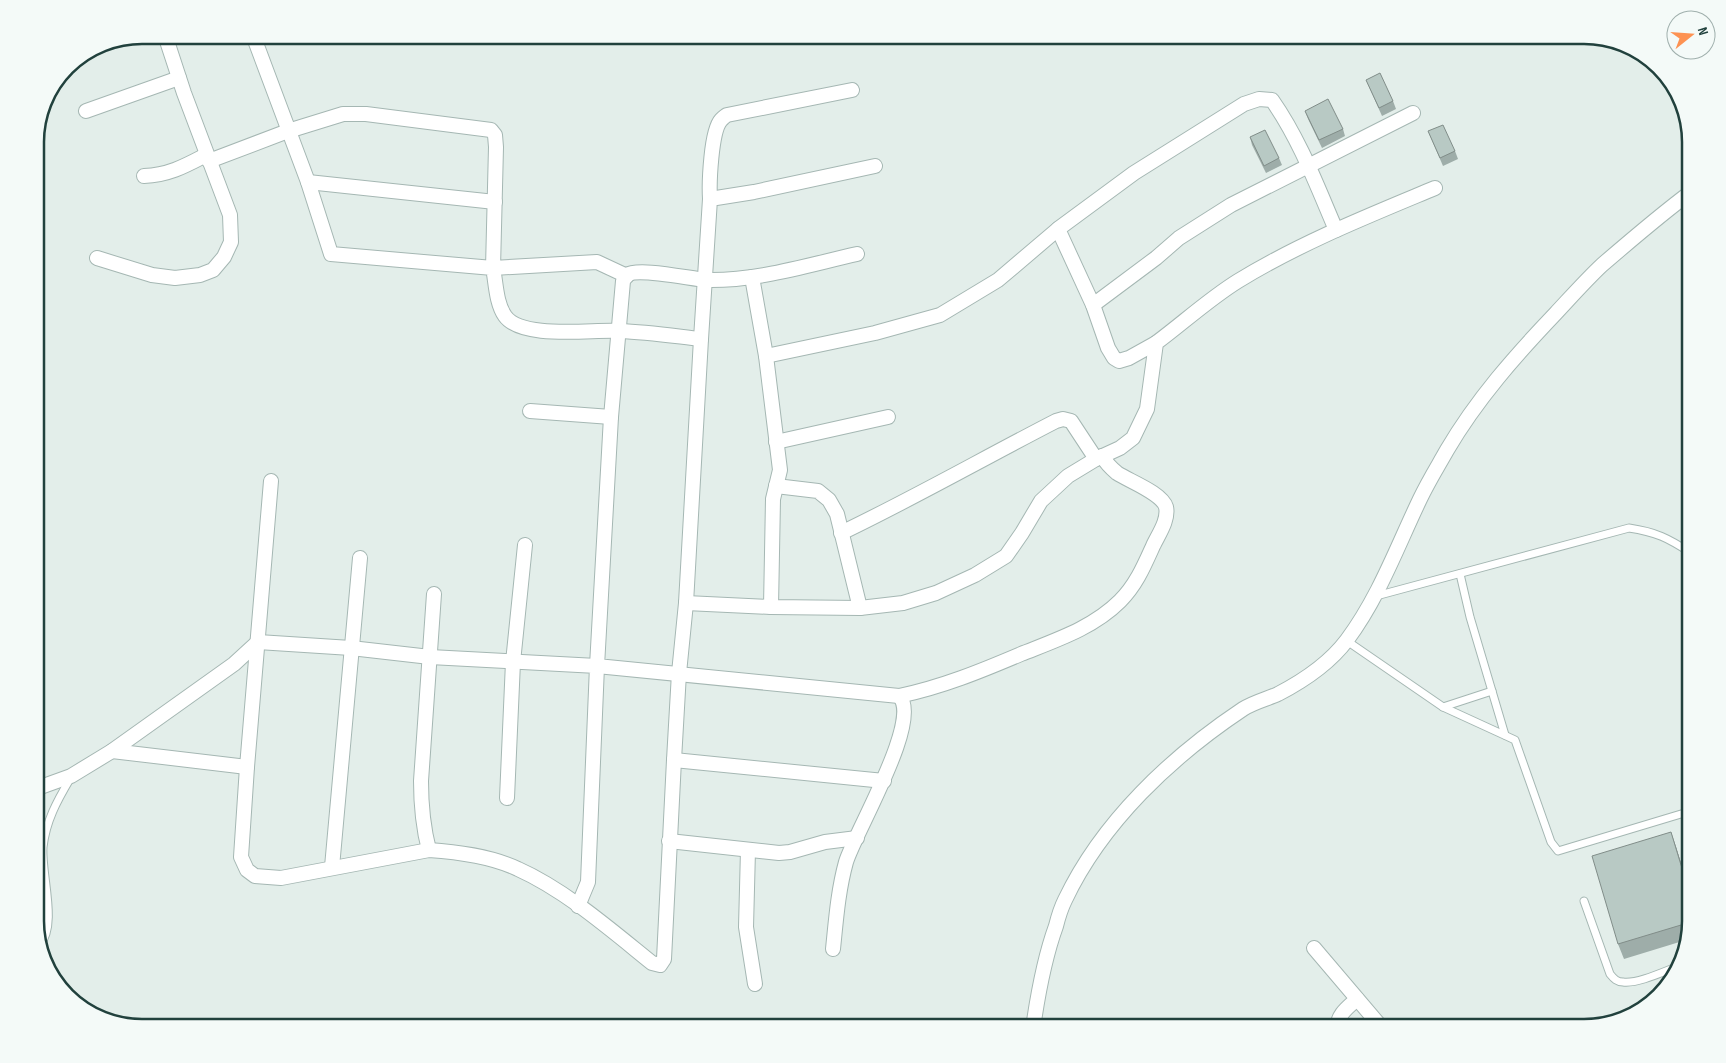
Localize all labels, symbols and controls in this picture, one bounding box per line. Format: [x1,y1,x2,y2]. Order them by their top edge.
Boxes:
north arrow [1666,10,1716,60]
text: N [1694,25,1712,37]

